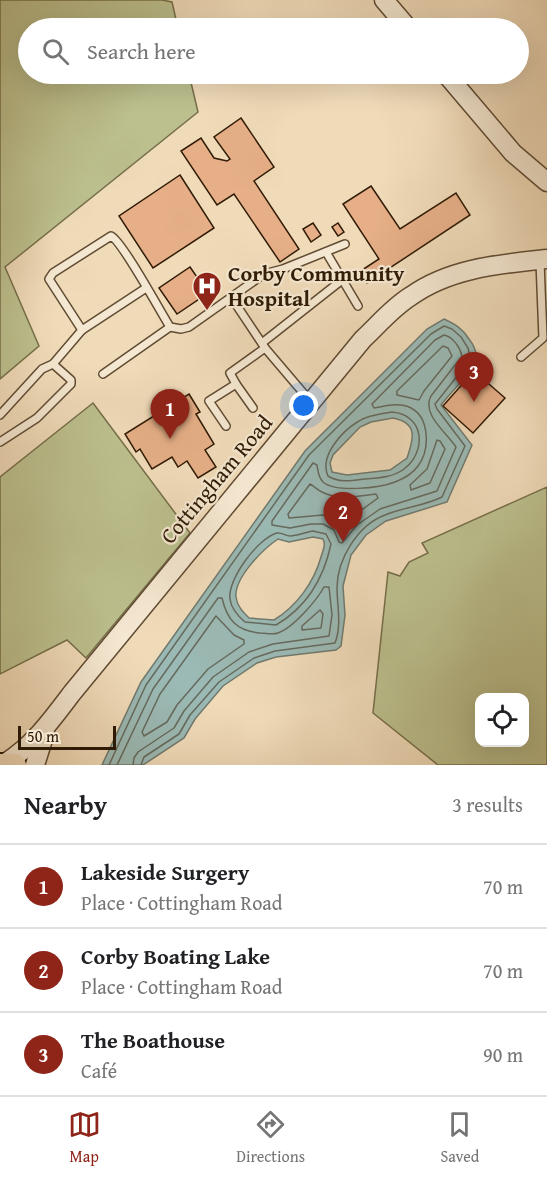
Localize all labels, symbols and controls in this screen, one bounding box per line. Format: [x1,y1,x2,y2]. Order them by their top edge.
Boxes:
search box [18,18,529,84]
icon: search [39,35,72,68]
text: Search here [87,35,196,67]
place label: Corby Community Hospital [228,257,405,314]
hospital icon: Corby Community Hospital [191,270,223,312]
pin: 3 [454,352,494,402]
pin: 1 [150,390,190,439]
your location [289,391,318,420]
street label: Cottingham Road [152,407,280,550]
pin: 2 [324,492,362,542]
map controls [475,693,529,747]
button: locate [475,693,529,747]
scale bar [18,723,116,750]
text: 50 m [27,724,59,748]
text: Nearby [24,785,107,824]
text: 3 results [452,790,523,819]
text: Lakeside Surgery [81,856,249,888]
text: 1 [38,872,49,901]
text: 70 m [483,872,523,901]
text: Place · Cottingham Road [81,888,282,917]
text: Corby Boating Lake [81,940,270,972]
text: 2 [38,956,49,985]
text: 70 m [483,956,523,985]
text: Place · Cottingham Road [81,972,282,1001]
text: The Boathouse [81,1024,225,1056]
text: 3 [38,1040,49,1069]
text: 90 m [483,1040,523,1069]
text: Café [81,1056,117,1085]
tab: Map [68,1108,101,1168]
tab: Directions [236,1108,305,1168]
tab: Saved [440,1108,479,1168]

